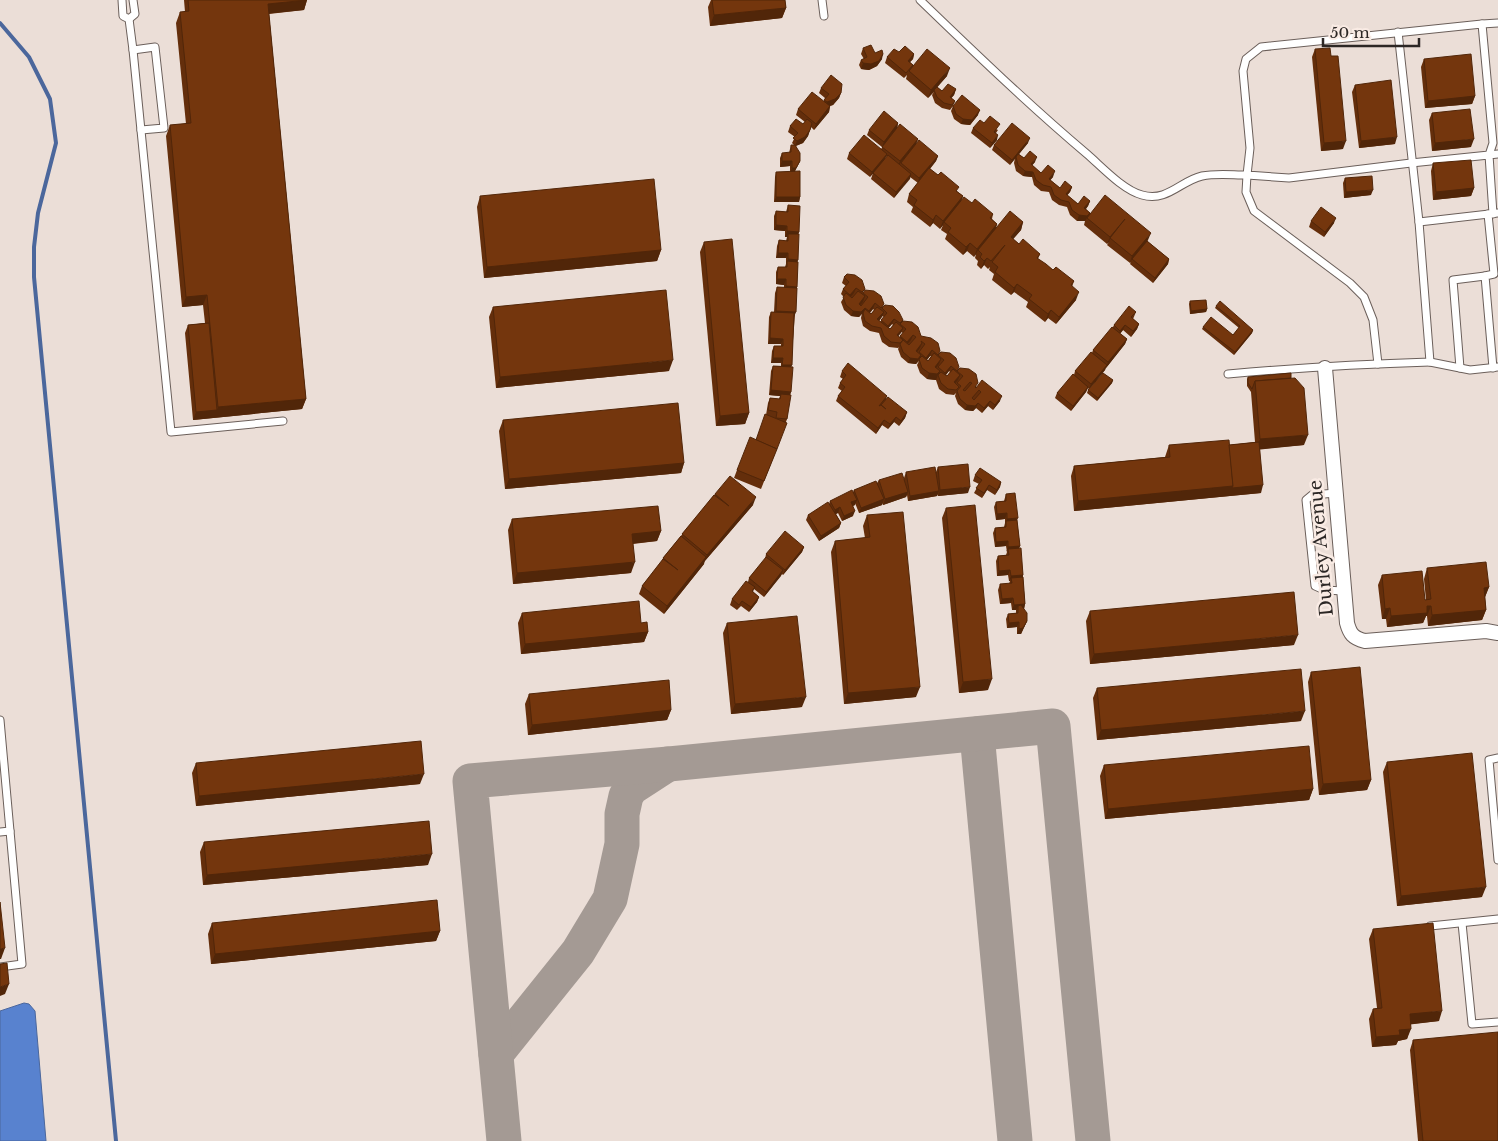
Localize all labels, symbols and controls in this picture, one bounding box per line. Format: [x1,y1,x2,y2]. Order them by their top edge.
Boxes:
scale bar [1323,15,1419,47]
text: 50 m [1330,23,1370,42]
street label: Durley Avenue [1304,479,1338,617]

